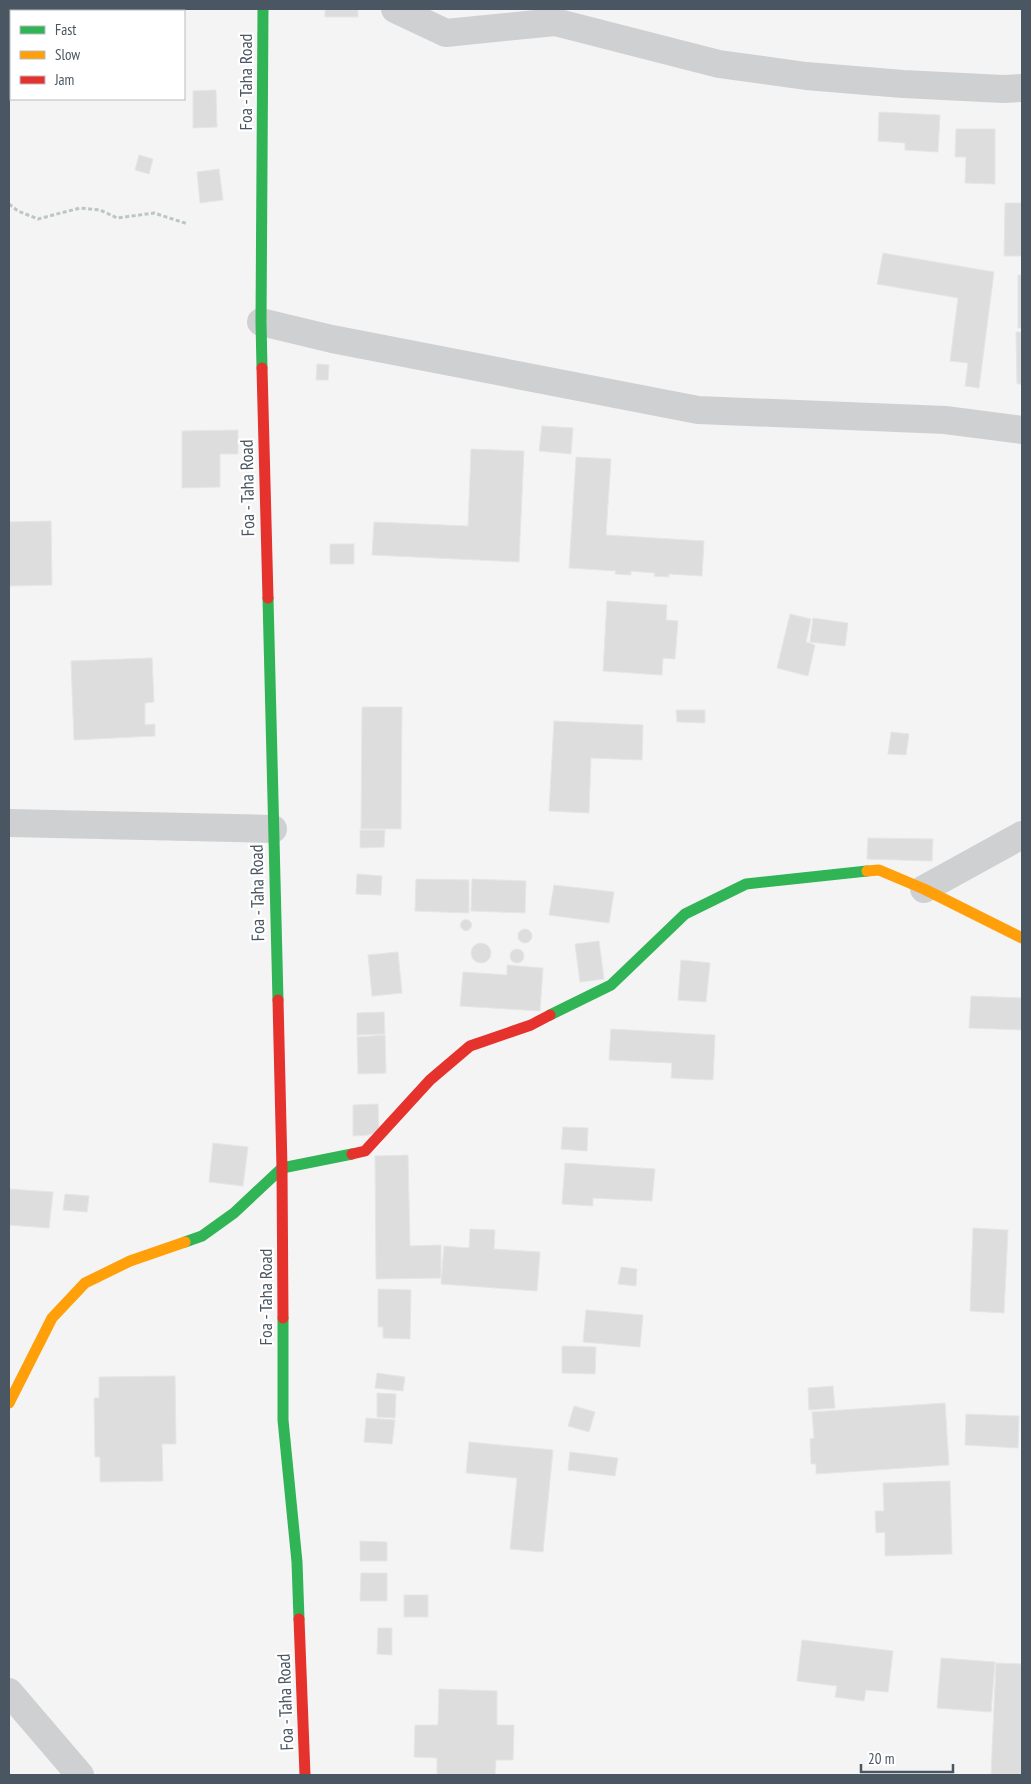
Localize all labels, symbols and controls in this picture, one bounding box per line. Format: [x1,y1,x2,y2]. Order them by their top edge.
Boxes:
legend [10,10,185,100]
text: Fast [55,20,76,39]
street label: Foa - Taha Road [234,34,257,130]
text: Slow [55,45,80,64]
text: Jam [54,70,74,89]
street label: Foa - Taha Road [235,439,259,537]
street label: Foa - Taha Road [245,844,269,942]
street label: Foa - Taha Road [254,1249,277,1345]
street label: Foa - Taha Road [272,1653,298,1751]
scale bar [861,1742,954,1774]
text: 20 m [868,1749,894,1768]

